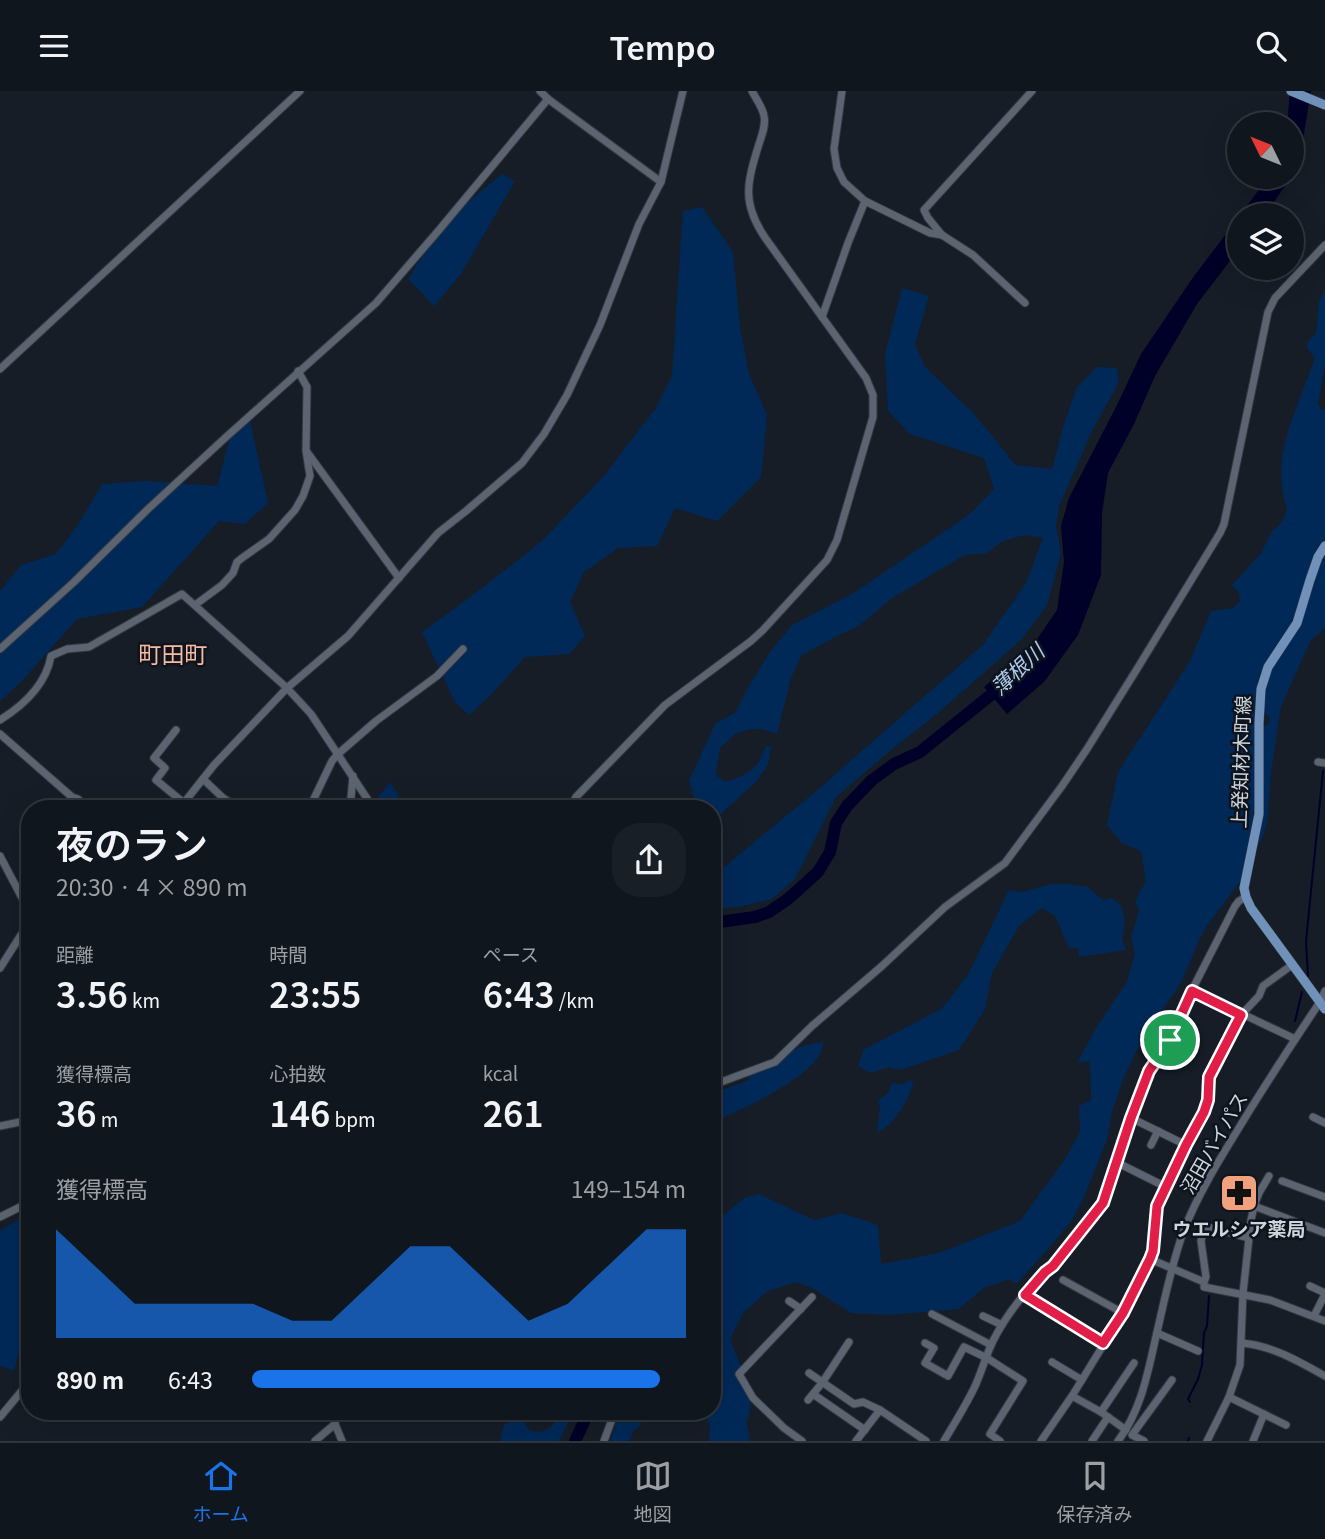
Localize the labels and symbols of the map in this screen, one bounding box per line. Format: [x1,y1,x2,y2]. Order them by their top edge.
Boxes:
north arrow [1227,112,1304,189]
water label: 薄根川 [983,635,1051,701]
district label: 町田町 [139,636,208,670]
street label: 上発知材木町線 [1224,695,1255,829]
pin [1140,1010,1200,1070]
street label: 沼田バイパス [1173,1086,1253,1198]
pharmacy icon: ウエルシア薬局 [1218,1172,1260,1214]
place label: ウエルシア薬局 [1172,1214,1306,1241]

